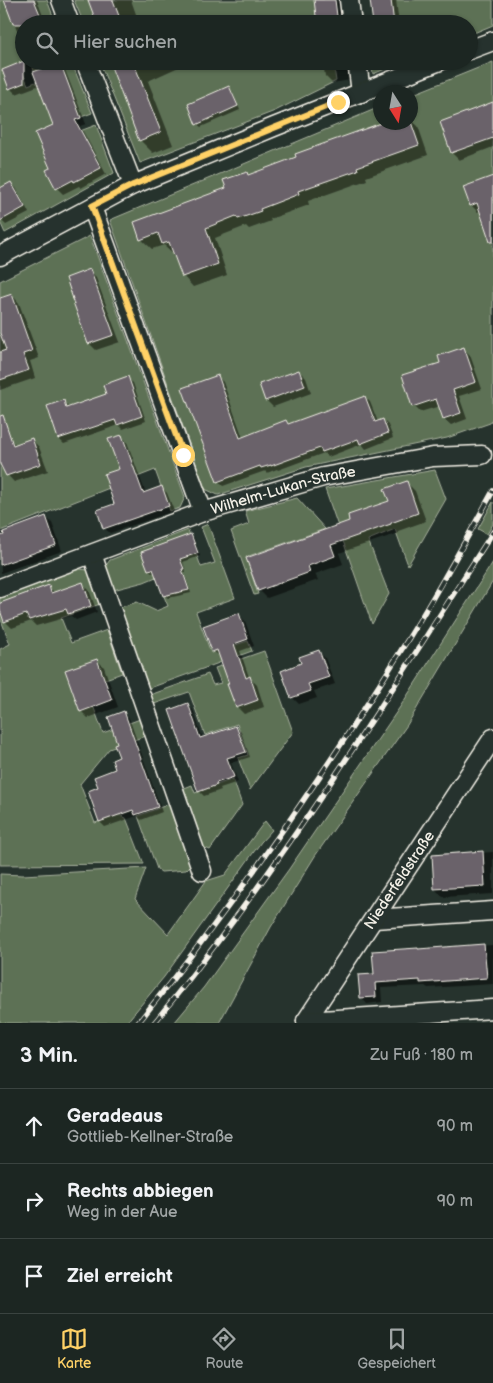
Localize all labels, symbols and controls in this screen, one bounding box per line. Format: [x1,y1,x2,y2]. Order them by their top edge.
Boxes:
search box [15,15,478,70]
icon: search [33,29,61,57]
text: Hier suchen [73,31,177,54]
north arrow [373,85,418,130]
route end [327,91,350,114]
route start [172,444,195,467]
street label: Wilhelm-Lukan-Straße [208,462,357,519]
street label: Niederfeldstraße [360,827,439,933]
text: 3 Min. [20,1043,78,1068]
text: Zu Fuß · 180 m [370,1046,473,1065]
text: Geradeaus [67,1105,163,1128]
icon: ahead [20,1112,48,1140]
text: 90 m [437,1117,473,1136]
text: Gottlieb-Kellner-Straße [67,1128,233,1147]
text: Rechts abbiegen [67,1180,214,1203]
icon: right [20,1187,48,1215]
text: 90 m [437,1192,473,1211]
text: Weg in der Aue [67,1203,178,1222]
icon: arrive [20,1262,48,1290]
text: Ziel erreicht [67,1265,173,1288]
tab: Karte [57,1325,91,1372]
tab: Route [206,1325,243,1372]
tab: Gespeichert [357,1325,436,1372]

